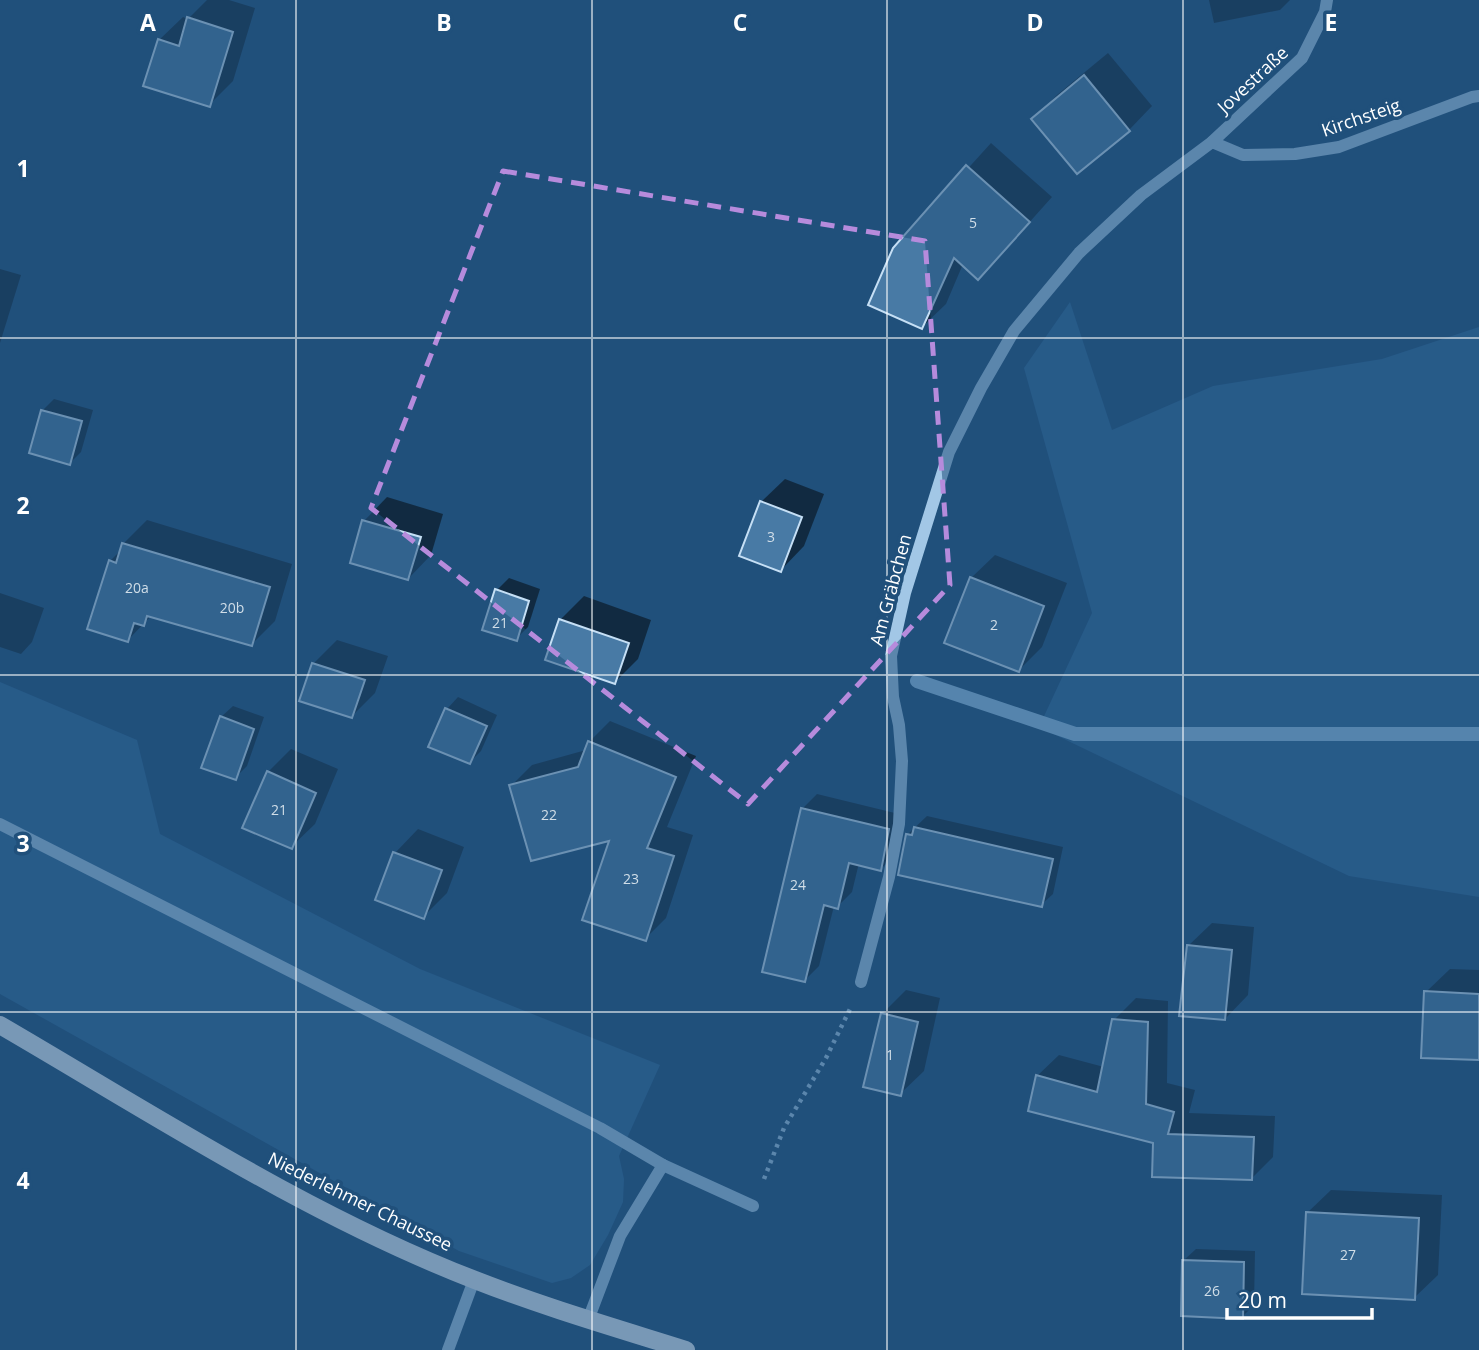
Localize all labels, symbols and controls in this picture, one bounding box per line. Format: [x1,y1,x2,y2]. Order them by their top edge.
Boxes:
text: A [140,6,156,38]
text: B [436,6,452,38]
text: C [733,6,747,38]
text: D [1026,6,1044,38]
text: E [1325,6,1337,38]
street label: Jovestraße [1210,40,1293,120]
street label: Kirchsteig [1318,92,1404,142]
text: 1 [16,152,30,184]
house number: 5 [969,213,977,232]
text: 2 [16,489,30,521]
house number: 3 [767,527,775,546]
street label: Am Gräbchen [864,531,917,648]
house number: 20a [125,578,149,597]
house number: 20b [220,598,244,617]
house number: 21 [492,613,508,632]
house number: 2 [990,615,998,634]
house number: 21 [271,800,287,819]
house number: 22 [541,805,557,824]
text: 3 [16,827,30,859]
house number: 23 [623,869,639,888]
house number: 24 [790,875,806,894]
house number: 1 [886,1045,894,1064]
street label: Niederlehmer Chaussee [264,1146,456,1256]
text: 4 [16,1164,30,1196]
house number: 27 [1340,1245,1356,1264]
scale bar [1227,1276,1372,1320]
house number: 26 [1204,1281,1220,1300]
text: 20 m [1238,1286,1287,1314]

